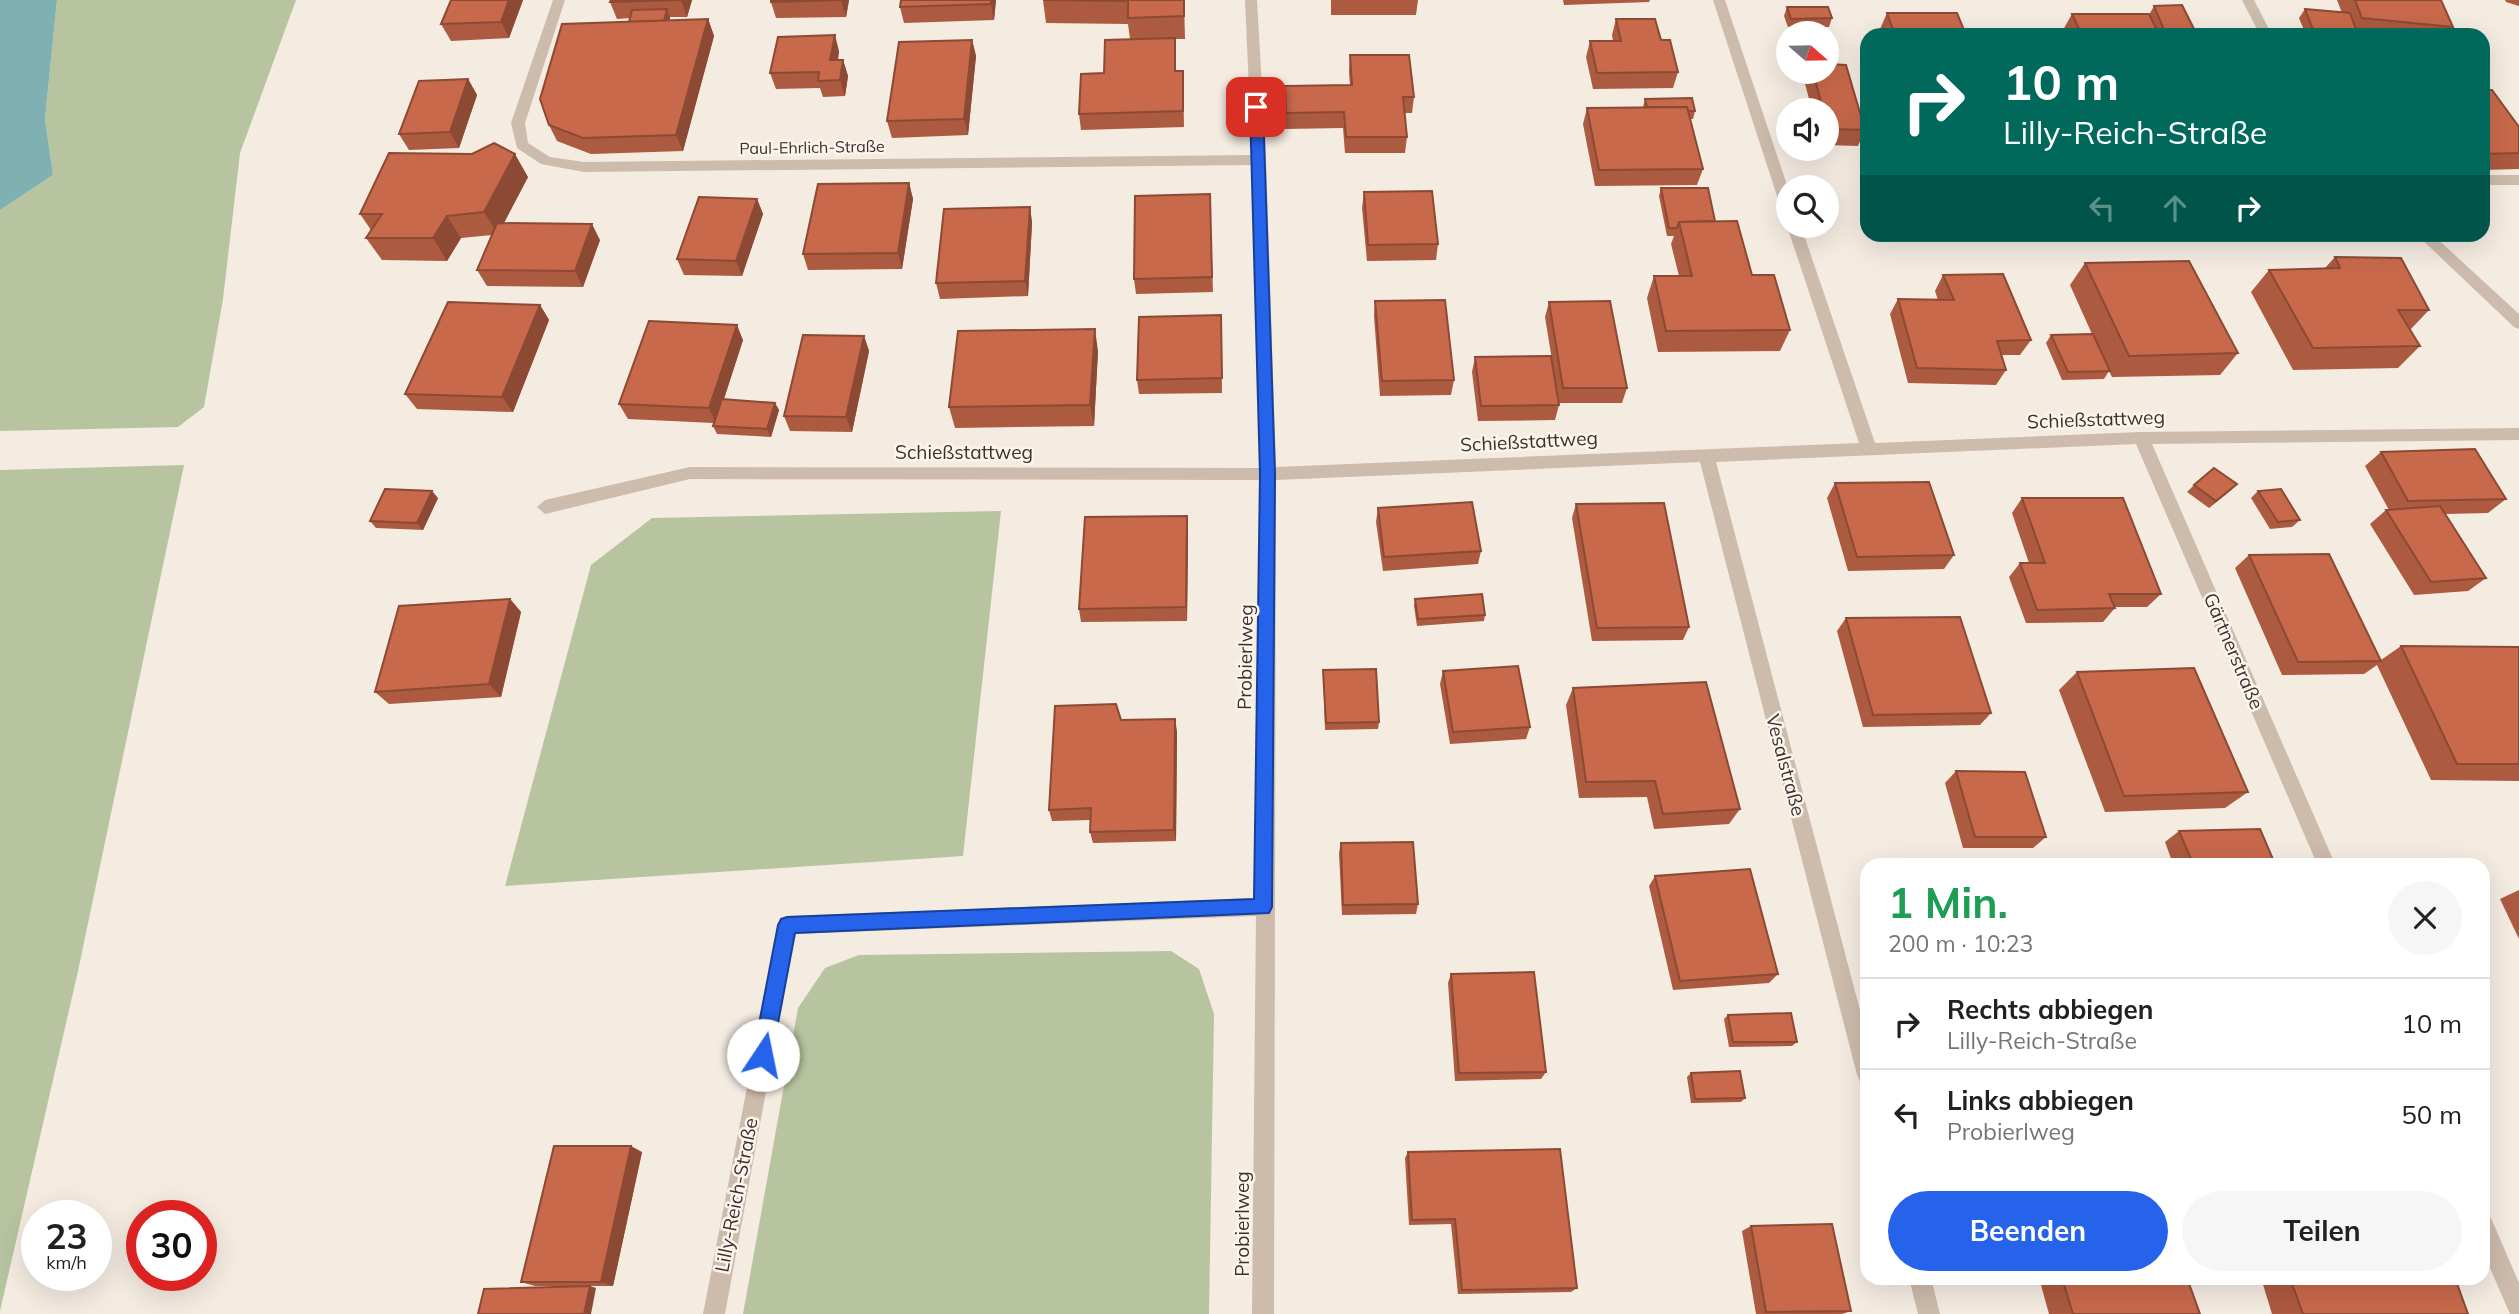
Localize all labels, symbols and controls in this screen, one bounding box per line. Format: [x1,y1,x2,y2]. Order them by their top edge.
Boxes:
north arrow [1776,21,1839,84]
map controls [1776,21,1839,238]
text: 10 m [2003,51,2119,112]
icon: right [1888,56,1979,147]
pin [1226,77,1286,137]
icon: arrive [1237,88,1275,126]
button: sound [1776,98,1839,161]
text: Lilly-Reich-Straße [2003,112,2267,152]
street label: Paul-Ehrlich-Straße [739,136,885,158]
button: search [1776,175,1839,238]
icon: left [2083,189,2121,227]
icon: ahead [2156,189,2194,227]
icon: right [2229,189,2267,227]
street label: Schießstattweg [2027,405,2165,433]
street label: Schießstattweg [1460,425,1598,457]
street label: Schießstattweg [895,440,1033,464]
street label: Gärtnerstraße [2199,589,2269,713]
street label: Probierlweg [1232,604,1258,710]
street label: Vesalstraße [1761,711,1811,819]
text: 1 Min. [1888,876,2008,929]
button: close [2388,881,2462,955]
text: 200 m · 10:23 [1888,929,2033,958]
text: Rechts abbiegen [1947,993,2153,1026]
icon: right [1888,1005,1926,1043]
text: 10 m [2401,1007,2462,1040]
position arrow [726,1018,800,1092]
text: Lilly-Reich-Straße [1947,1026,2137,1055]
text: Links abbiegen [1947,1084,2134,1117]
icon: left [1888,1096,1926,1134]
text: 50 m [2401,1098,2462,1131]
street label: Lilly-Reich-Straße [709,1116,763,1274]
text: Probierlweg [1947,1117,2075,1146]
street label: Probierlweg [1230,1171,1254,1277]
button: Beenden [1888,1191,2168,1271]
button: Teilen [2182,1191,2462,1271]
speed limit sign: 30 [126,1200,217,1291]
text: 23 [45,1214,88,1258]
text: km/h [46,1251,87,1274]

